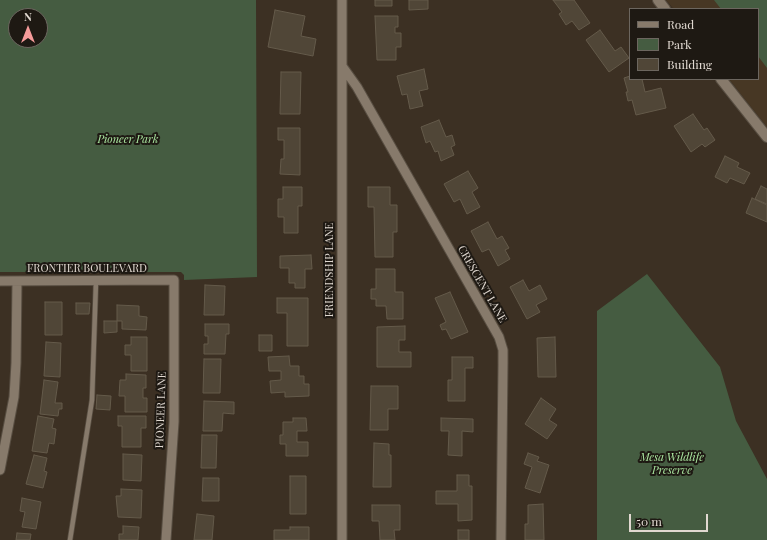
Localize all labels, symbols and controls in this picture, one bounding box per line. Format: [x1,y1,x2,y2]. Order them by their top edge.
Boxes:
north arrow [8,8,48,48]
legend [629,8,759,80]
text: N [24,9,32,24]
text: Road [667,16,694,32]
text: Park [667,36,692,52]
text: Building [667,56,712,72]
park label: Pioneer Park [98,133,158,147]
street label: FRIENDSHIP LANE [323,223,337,317]
street label: CRESCENT LANE [455,243,509,325]
street label: FRONTIER BOULEVARD [27,262,147,276]
street label: PIONEER LANE [153,371,169,449]
park label: Mesa Wildlife Preserve [640,451,704,477]
scale bar [631,506,710,532]
text: 50 m [636,513,662,529]

